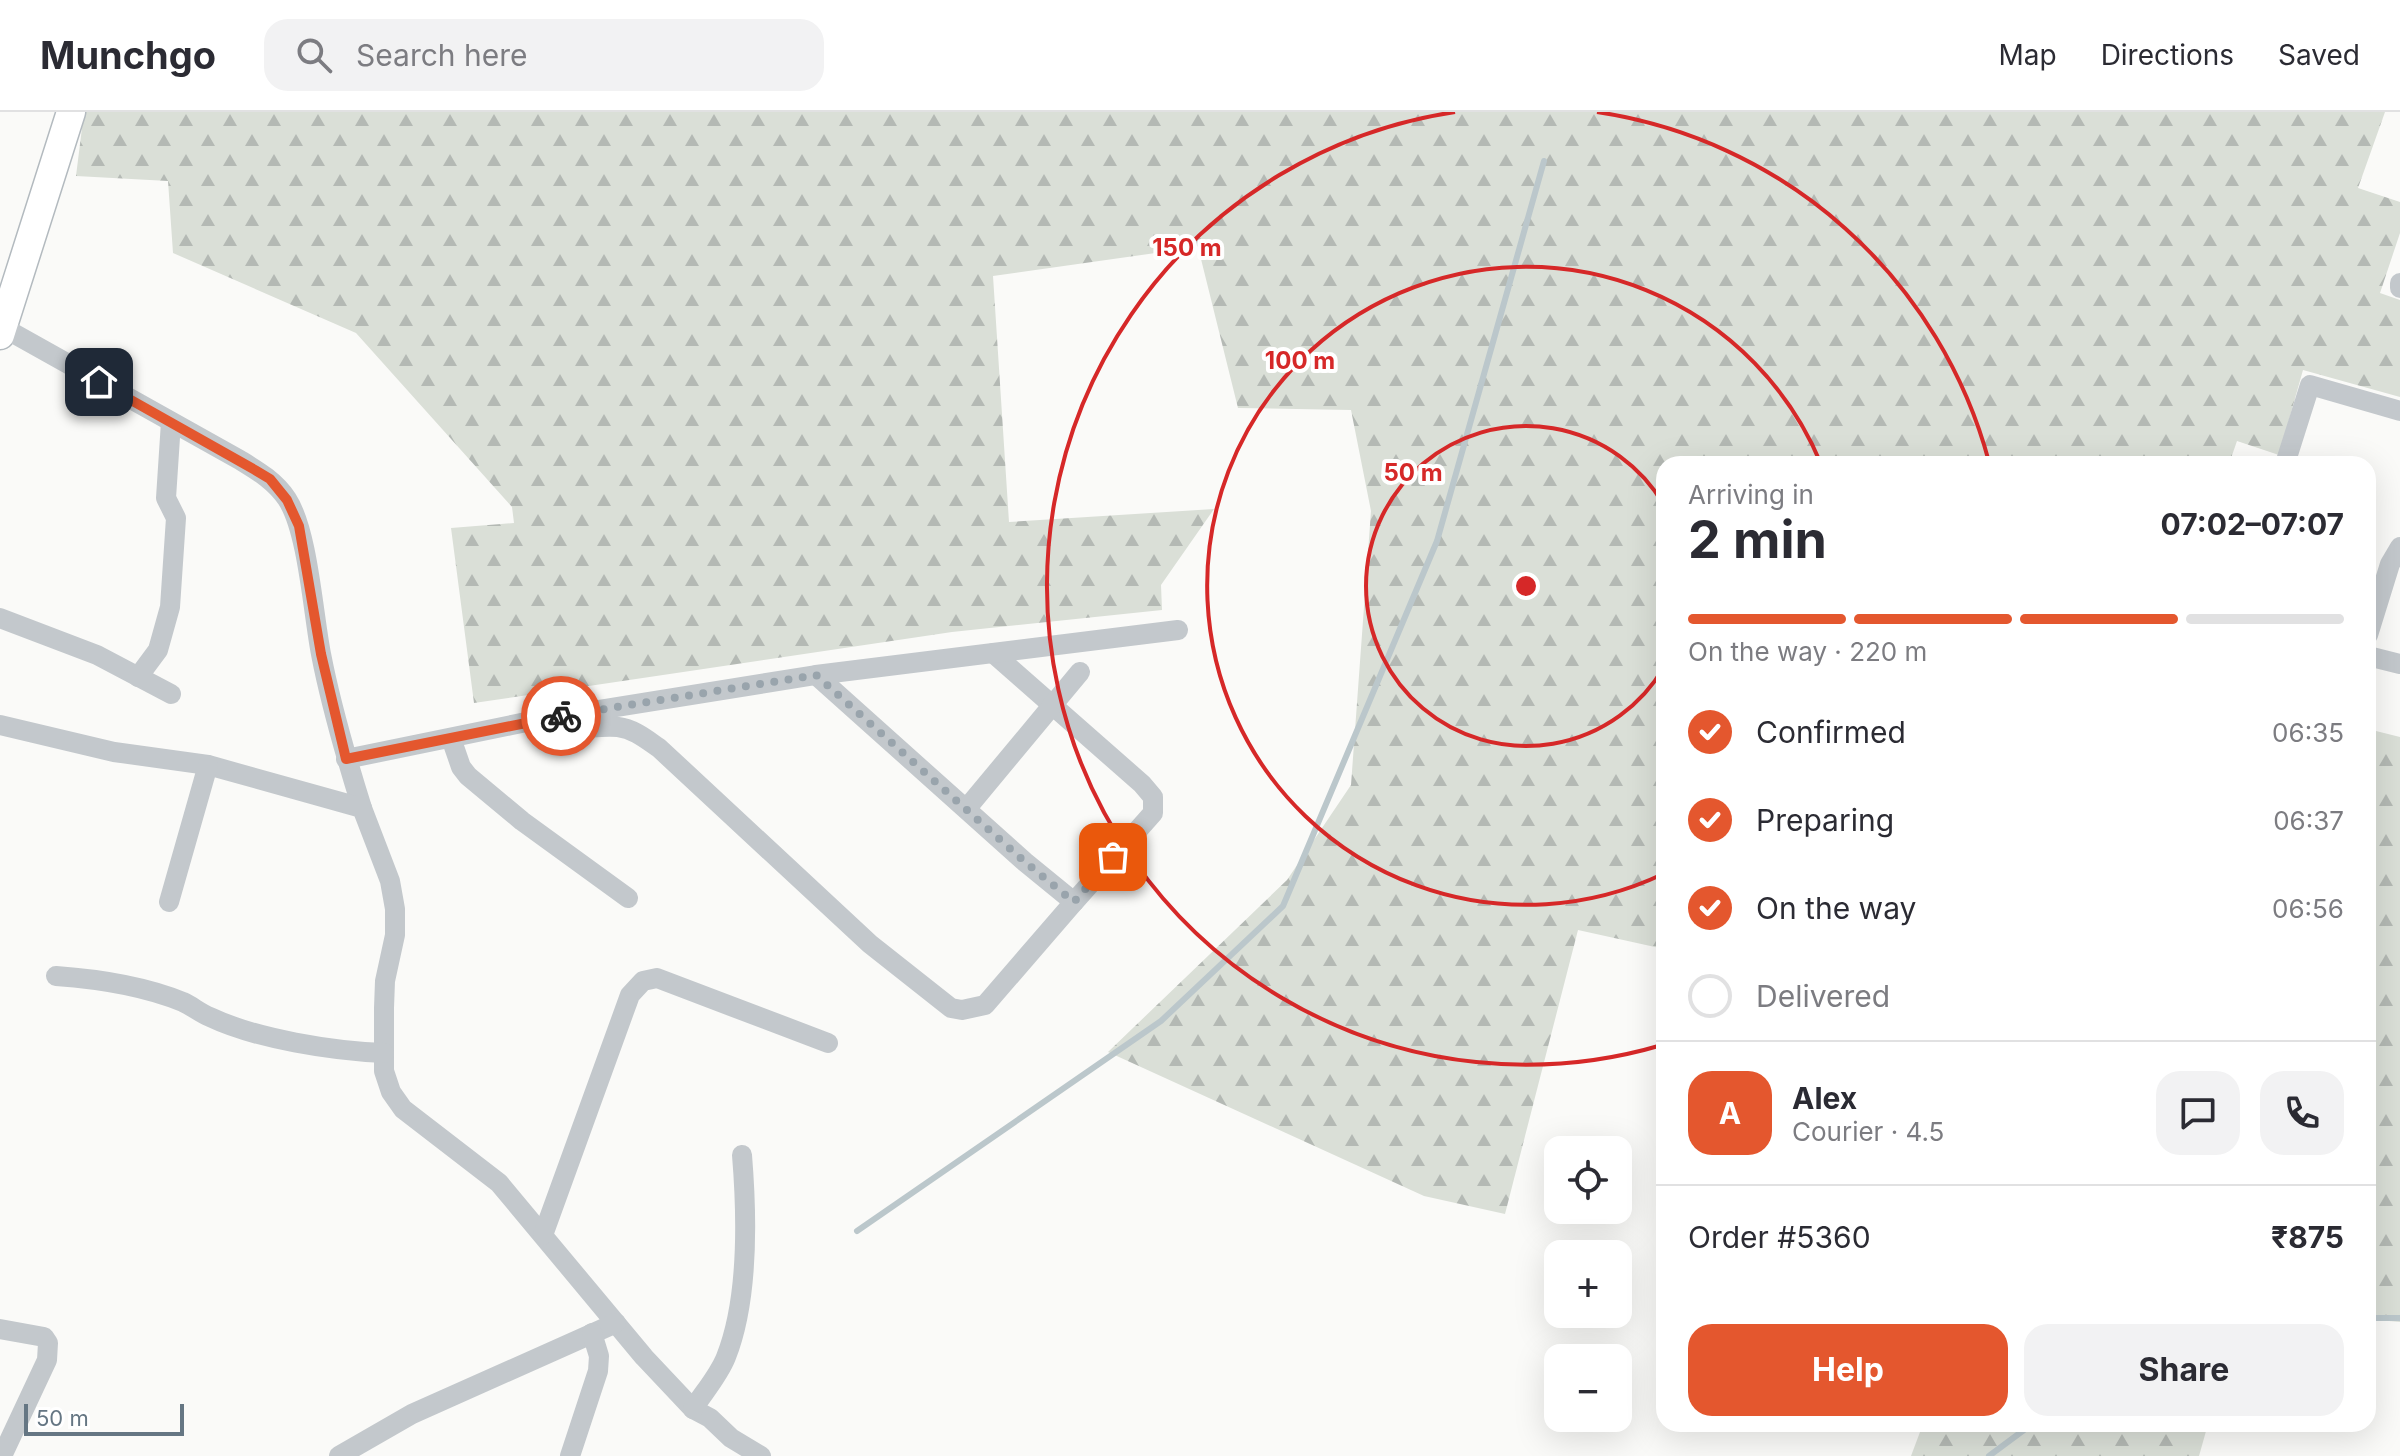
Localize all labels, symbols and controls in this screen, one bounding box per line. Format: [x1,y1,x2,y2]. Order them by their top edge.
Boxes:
search box [264,19,824,91]
text: Munchgo [40,32,216,78]
icon: search [292,33,336,77]
text: Search here [356,37,528,73]
text: Map [1998,38,2057,72]
text: Directions [2101,38,2234,72]
text: Saved [2278,38,2360,72]
text: 150 m [1152,233,1222,262]
text: 100 m [1265,346,1335,375]
pin [65,348,133,416]
icon: home [77,360,121,404]
text: 50 m [1383,458,1443,487]
text: Arriving in [1688,479,1814,510]
text: 07:02–07:07 [2161,506,2344,542]
text: 2 min [1688,508,1827,571]
centre of rings [1512,572,1540,600]
text: On the way · 220 m [1688,636,1927,667]
courier [521,676,601,756]
icon: bike [539,694,583,738]
icon: check [1688,710,1732,754]
text: Confirmed [1756,714,1906,750]
text: 06:35 [2272,717,2344,748]
icon: check [1688,798,1732,842]
text: Preparing [1756,802,1894,838]
text: 06:37 [2273,805,2344,836]
pin [1079,823,1147,891]
icon: bag [1091,835,1135,879]
icon: check [1688,886,1732,930]
text: On the way [1756,890,1916,926]
text: 06:56 [2272,893,2344,924]
text: Delivered [1756,978,1890,1014]
button: chat [2156,1071,2240,1155]
button: phone [2260,1071,2344,1155]
text: Alex [1792,1080,1857,1116]
text: A [1719,1095,1741,1131]
text: Courier · 4.5 [1792,1116,1944,1147]
map controls [1544,1136,1632,1432]
button: locate [1544,1136,1632,1224]
text: Order #5360 [1688,1219,1871,1255]
text: ₹875 [2271,1219,2344,1255]
button: + [1544,1240,1632,1328]
button: Help [1688,1324,2008,1416]
button: Share [2024,1324,2344,1416]
button: − [1544,1344,1632,1432]
scale bar [24,1400,184,1436]
text: 50 m [36,1405,89,1431]

